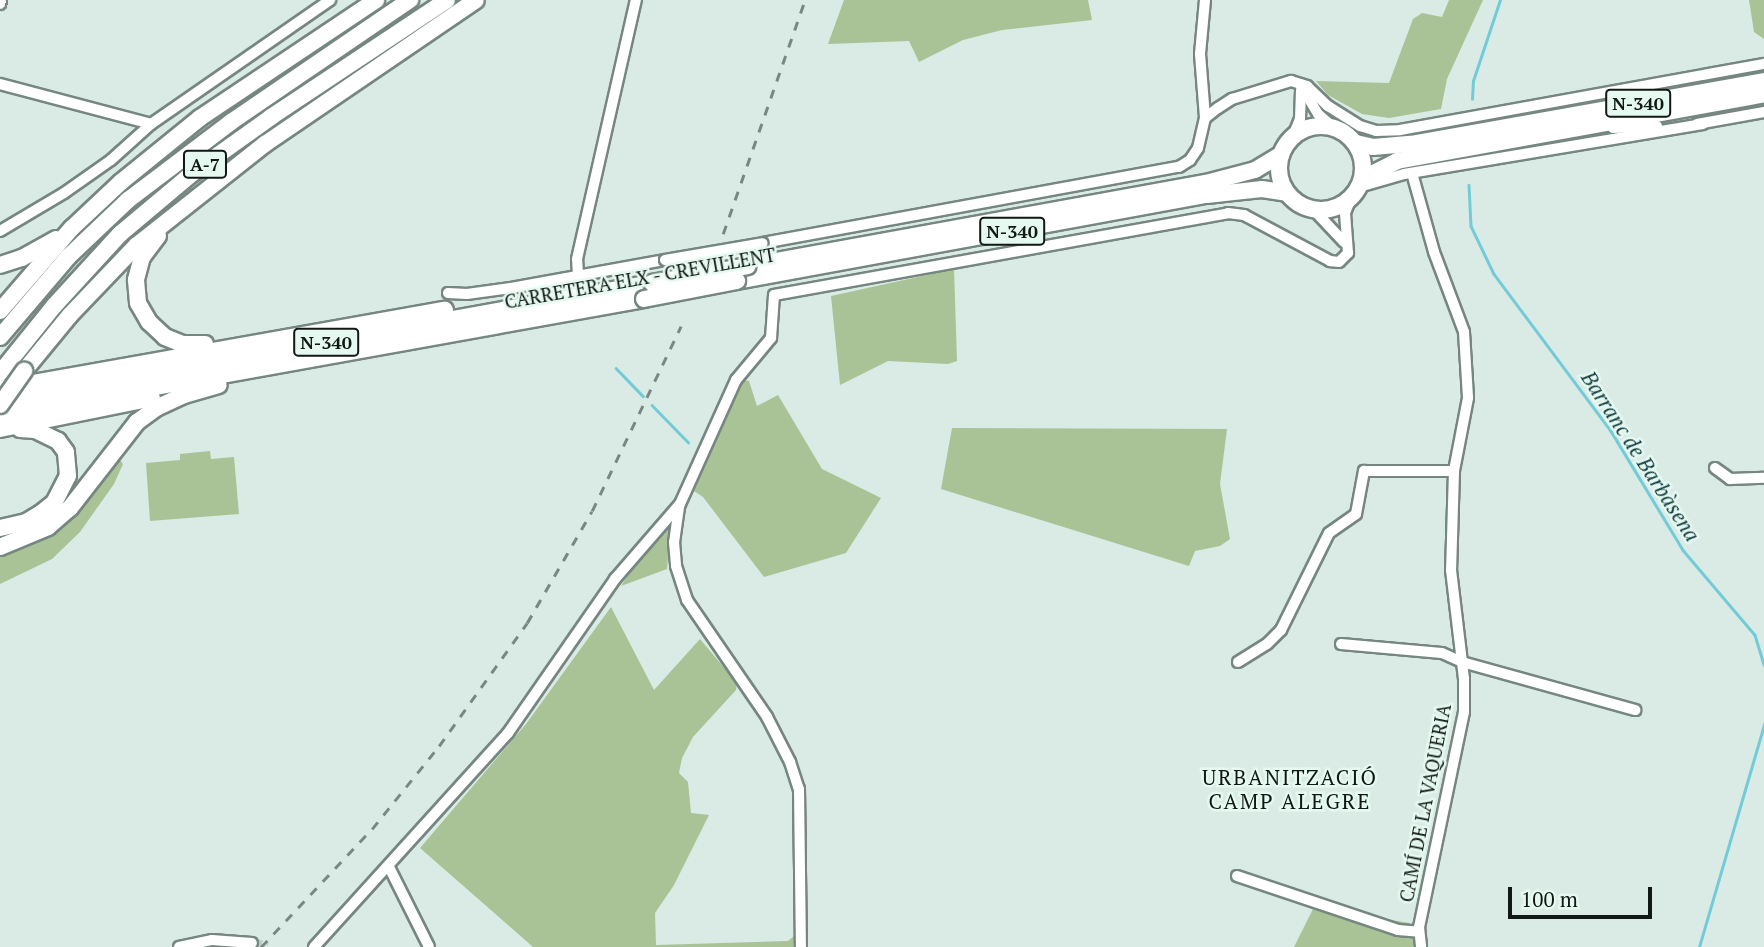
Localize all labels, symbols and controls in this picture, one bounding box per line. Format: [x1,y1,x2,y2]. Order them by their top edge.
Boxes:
road number: N-340 [1605,88,1671,118]
road number: A-7 [182,149,228,178]
road number: N-340 [979,216,1045,246]
street label: CARRETERA ELX - CREVILLENT [502,243,778,313]
road number: N-340 [293,328,359,356]
water label: Barranc de Barbàsena [1576,366,1706,546]
street label: CAMÍ DE LA VAQUERIA [1395,702,1455,904]
district label: URBANITZACIÓ CAMP ALEGRE [1203,764,1377,814]
scale bar [1512,874,1656,918]
text: 100 m [1521,885,1578,913]

